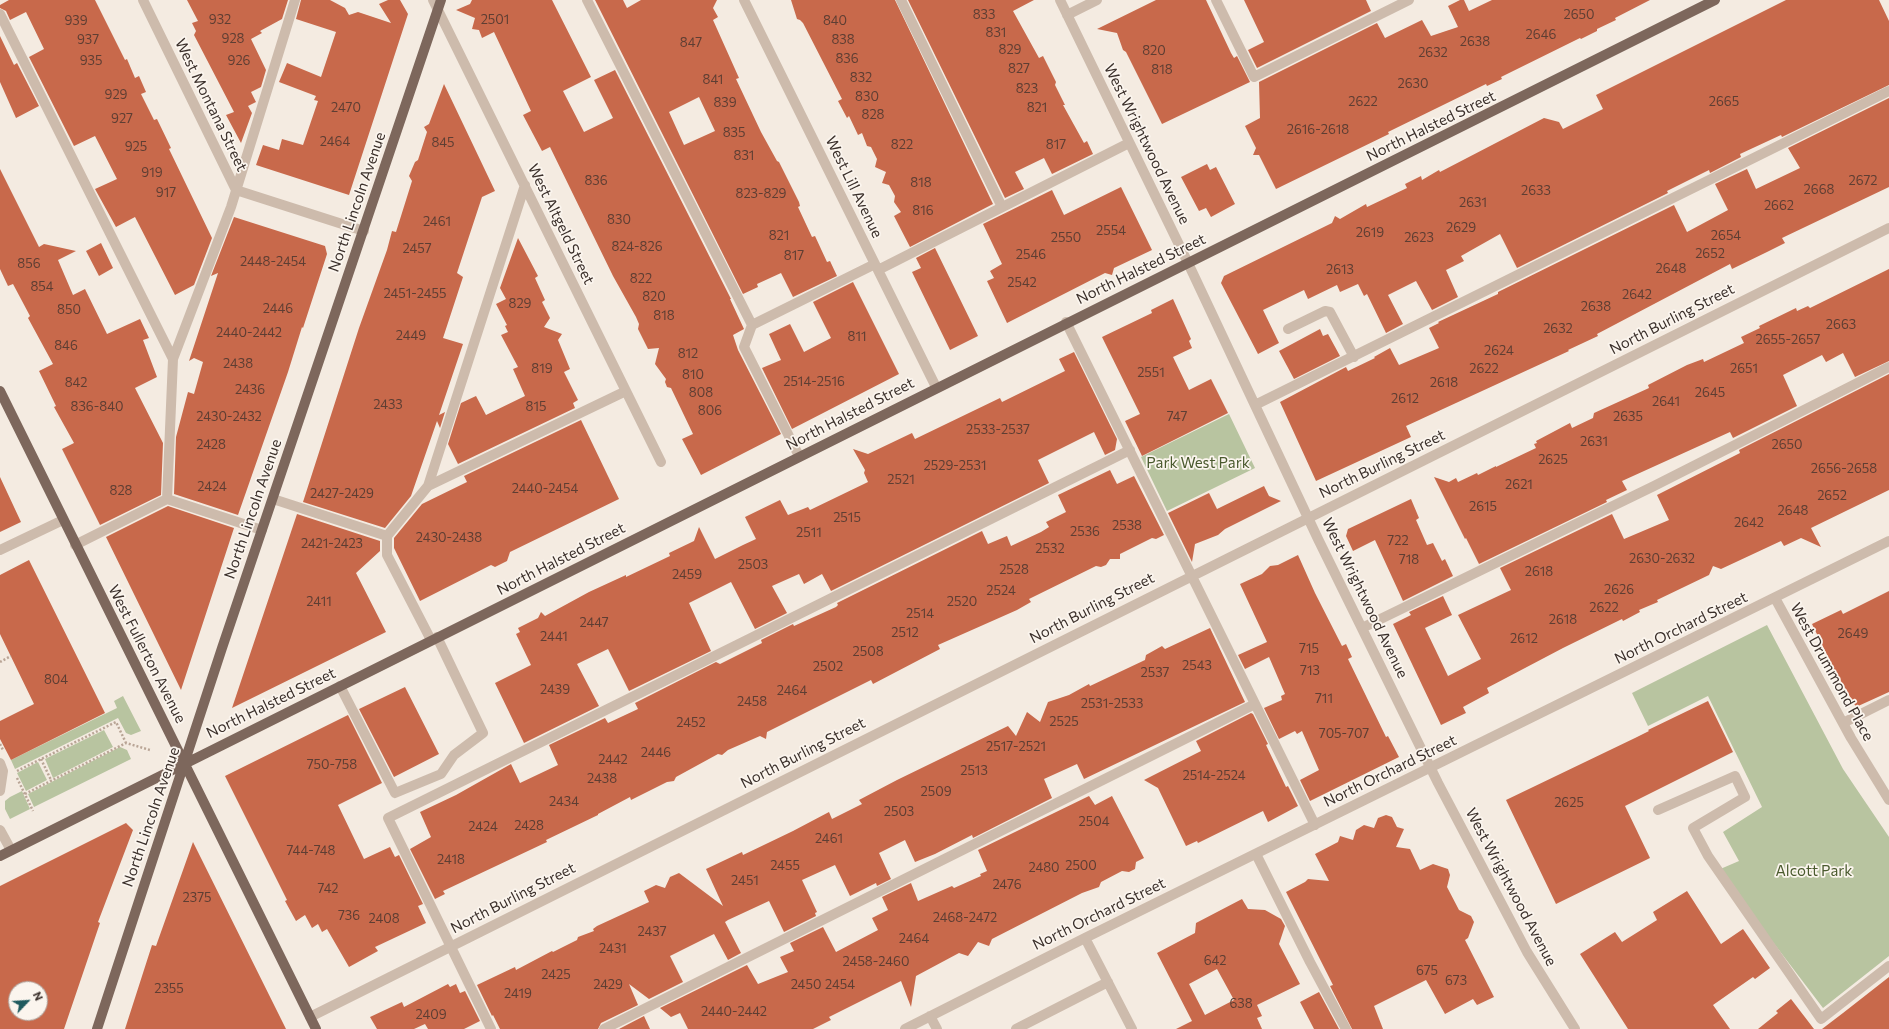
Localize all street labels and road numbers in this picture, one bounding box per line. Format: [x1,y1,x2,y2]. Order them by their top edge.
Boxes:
street label: West Montana Street [171,36,251,174]
street label: West Wrightwood Avenue [1100,61,1194,227]
street label: North Halsted Street [1363,87,1499,165]
street label: North Lincoln Avenue [325,130,389,274]
street label: West Lill Avenue [822,133,886,241]
street label: West Altgeld Street [524,161,598,287]
street label: North Halsted Street [1073,230,1209,308]
street label: North Burling Street [1607,280,1737,358]
street label: North Halsted Street [783,374,917,454]
street label: North Burling Street [1316,426,1448,502]
street label: North Lincoln Avenue [221,437,285,581]
street label: West Wrightwood Avenue [1318,515,1412,681]
street label: North Halsted Street [494,519,628,599]
street label: North Burling Street [1027,569,1157,647]
street label: West Fullerton Avenue [104,582,190,726]
street label: North Orchard Street [1612,588,1750,668]
street label: West Drummond Place [1787,600,1877,744]
street label: North Halsted Street [203,664,339,742]
street label: North Burling Street [738,714,868,792]
street label: North Orchard Street [1321,731,1459,811]
street label: North Lincoln Avenue [119,745,183,889]
street label: West Wrightwood Avenue [1462,805,1560,969]
street label: North Burling Street [448,859,578,937]
street label: North Orchard Street [1030,874,1168,954]

